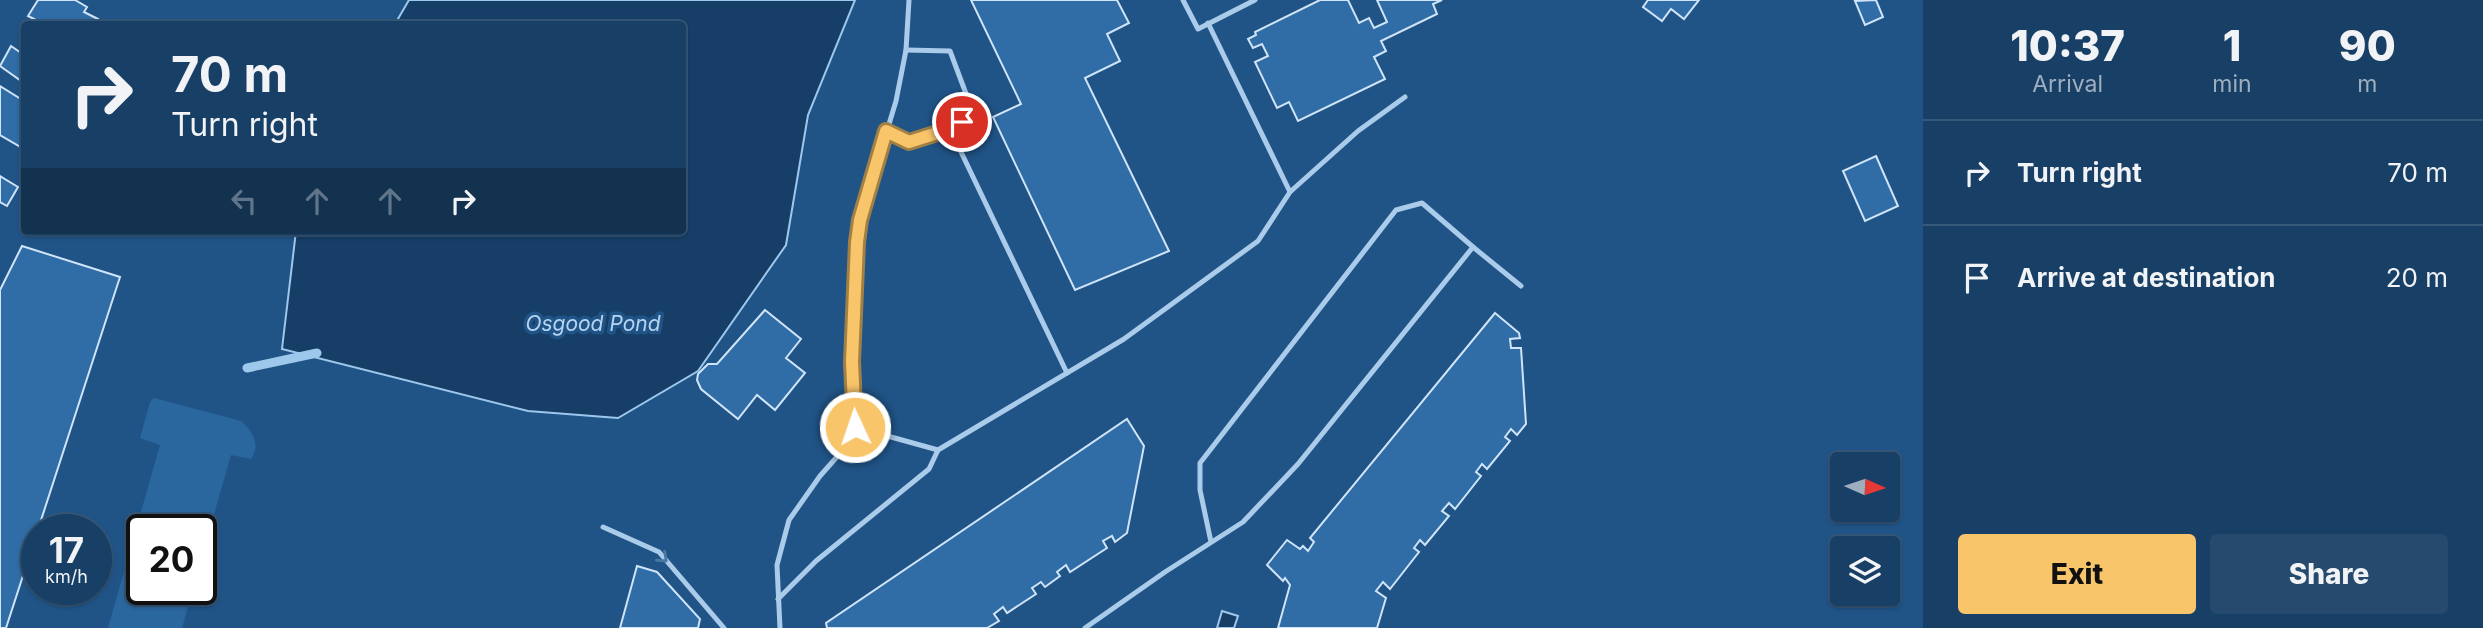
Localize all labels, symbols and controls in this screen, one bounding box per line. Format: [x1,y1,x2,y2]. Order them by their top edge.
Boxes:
text: 10:37 [2010,20,2125,71]
text: 1 [2223,20,2241,71]
text: 90 [2339,20,2396,71]
text: 70 m [171,45,288,104]
icon: right [56,49,147,140]
text: Arrival [2032,70,2103,98]
text: min [2212,70,2252,98]
text: m [2357,70,2377,98]
pin [932,92,992,152]
icon: arrive [943,103,981,141]
text: Turn right [171,105,318,144]
icon: right [1958,154,1996,192]
text: Turn right [2017,157,2142,188]
text: 70 m [2387,157,2448,188]
icon: left [225,182,263,220]
icon: ahead [298,182,336,220]
icon: ahead [371,182,409,220]
icon: right [444,182,482,220]
icon: arrive [1958,259,1996,297]
text: Arrive at destination [2017,262,2276,293]
text: 20 m [2386,262,2448,293]
water label: Osgood Pond [525,311,661,336]
position arrow [818,390,892,464]
north arrow [1830,452,1900,522]
map controls [1830,452,1900,606]
speed limit sign: 20 [126,514,217,605]
text: 17 [49,529,84,571]
button: Exit [1958,534,2196,614]
button: Share [2210,534,2448,614]
button: layers [1830,536,1900,606]
one-way arrow [654,550,667,562]
text: km/h [45,566,88,587]

